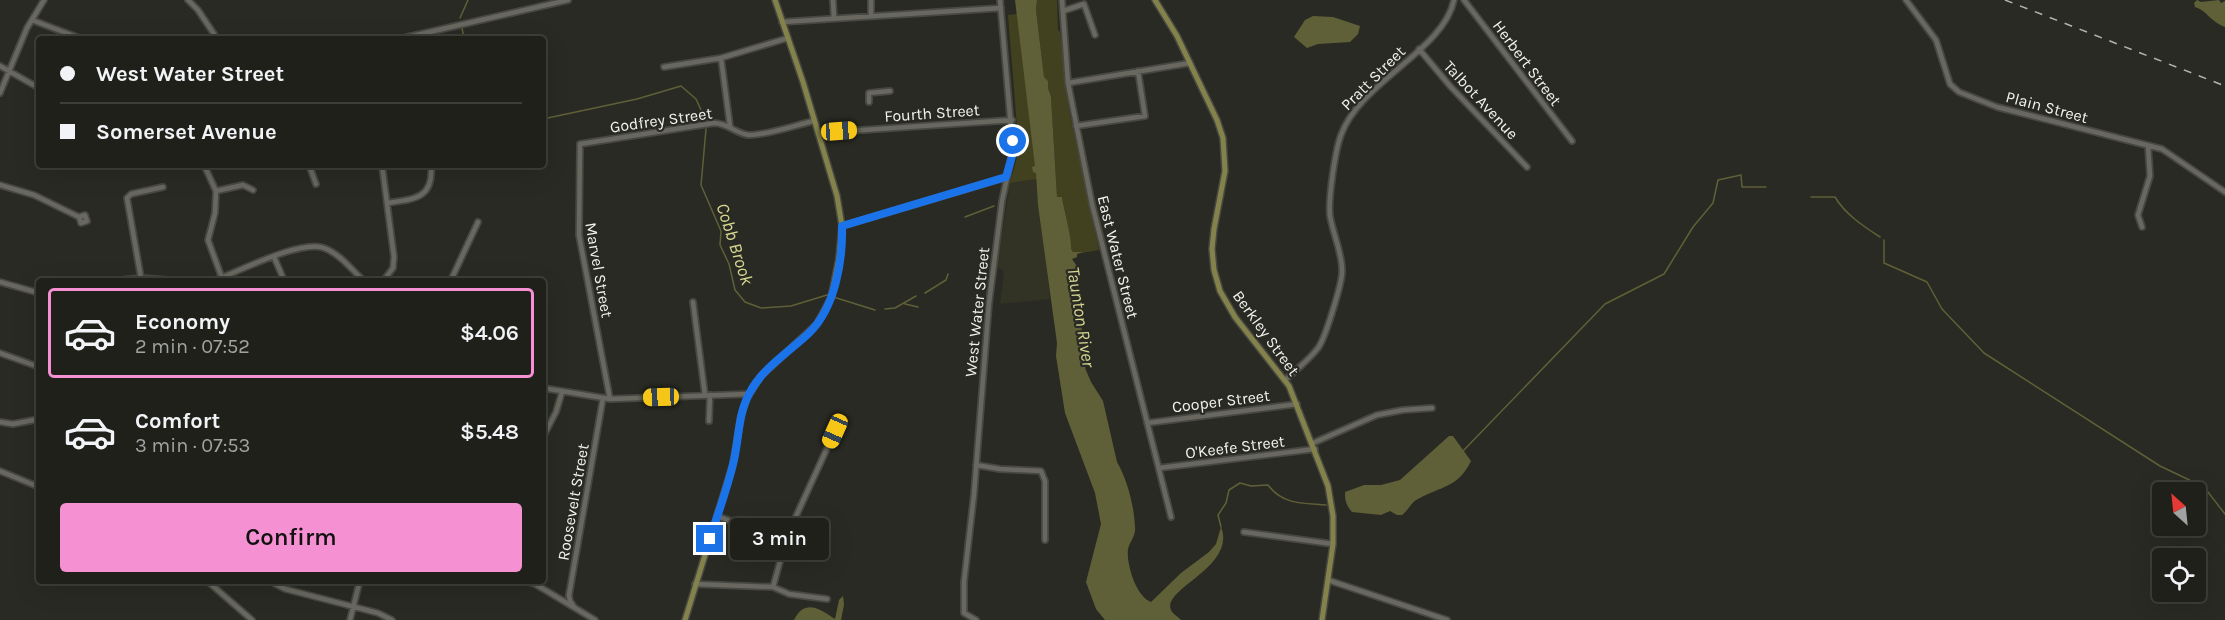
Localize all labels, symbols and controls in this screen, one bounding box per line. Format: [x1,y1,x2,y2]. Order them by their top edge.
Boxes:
street label: Herbert Street [1489,17,1565,109]
street label: Pratt Street [1337,42,1409,114]
street label: Talbot Avenue [1440,57,1522,143]
text: West Water Street [96,61,284,87]
street label: Plain Street [2004,87,2090,127]
street label: Fourth Street [884,100,980,126]
street label: Godfrey Street [609,103,713,137]
text: Somerset Avenue [96,119,277,145]
car [820,121,858,141]
route start [999,127,1026,154]
street label: East Water Street [1093,193,1143,321]
water label: Cobb Brook [711,200,759,288]
street label: Marvel Street [581,221,617,319]
street label: West Water Street [961,246,993,378]
water label: Taunton River [1062,265,1100,370]
street label: Berkley Street [1229,287,1303,379]
icon: car [63,306,117,360]
text: Economy [135,309,230,335]
text: $4.06 [460,320,519,346]
text: 2 min · 07:52 [135,335,250,358]
street label: Cooper Street [1171,386,1271,416]
car [643,387,679,407]
icon: car [63,405,117,459]
text: Comfort [135,408,220,434]
car [819,411,851,451]
text: $5.48 [460,419,519,445]
street label: O'Keefe Street [1184,431,1286,463]
text: 3 min · 07:53 [135,434,250,457]
street label: Roosevelt Street [553,442,593,562]
north arrow [2152,482,2206,536]
map controls [2152,482,2206,602]
button: Confirm [60,503,522,572]
callout: 3 min [731,518,830,560]
route end [696,525,723,552]
text: 3 min [752,527,807,550]
button: locate [2152,548,2206,602]

